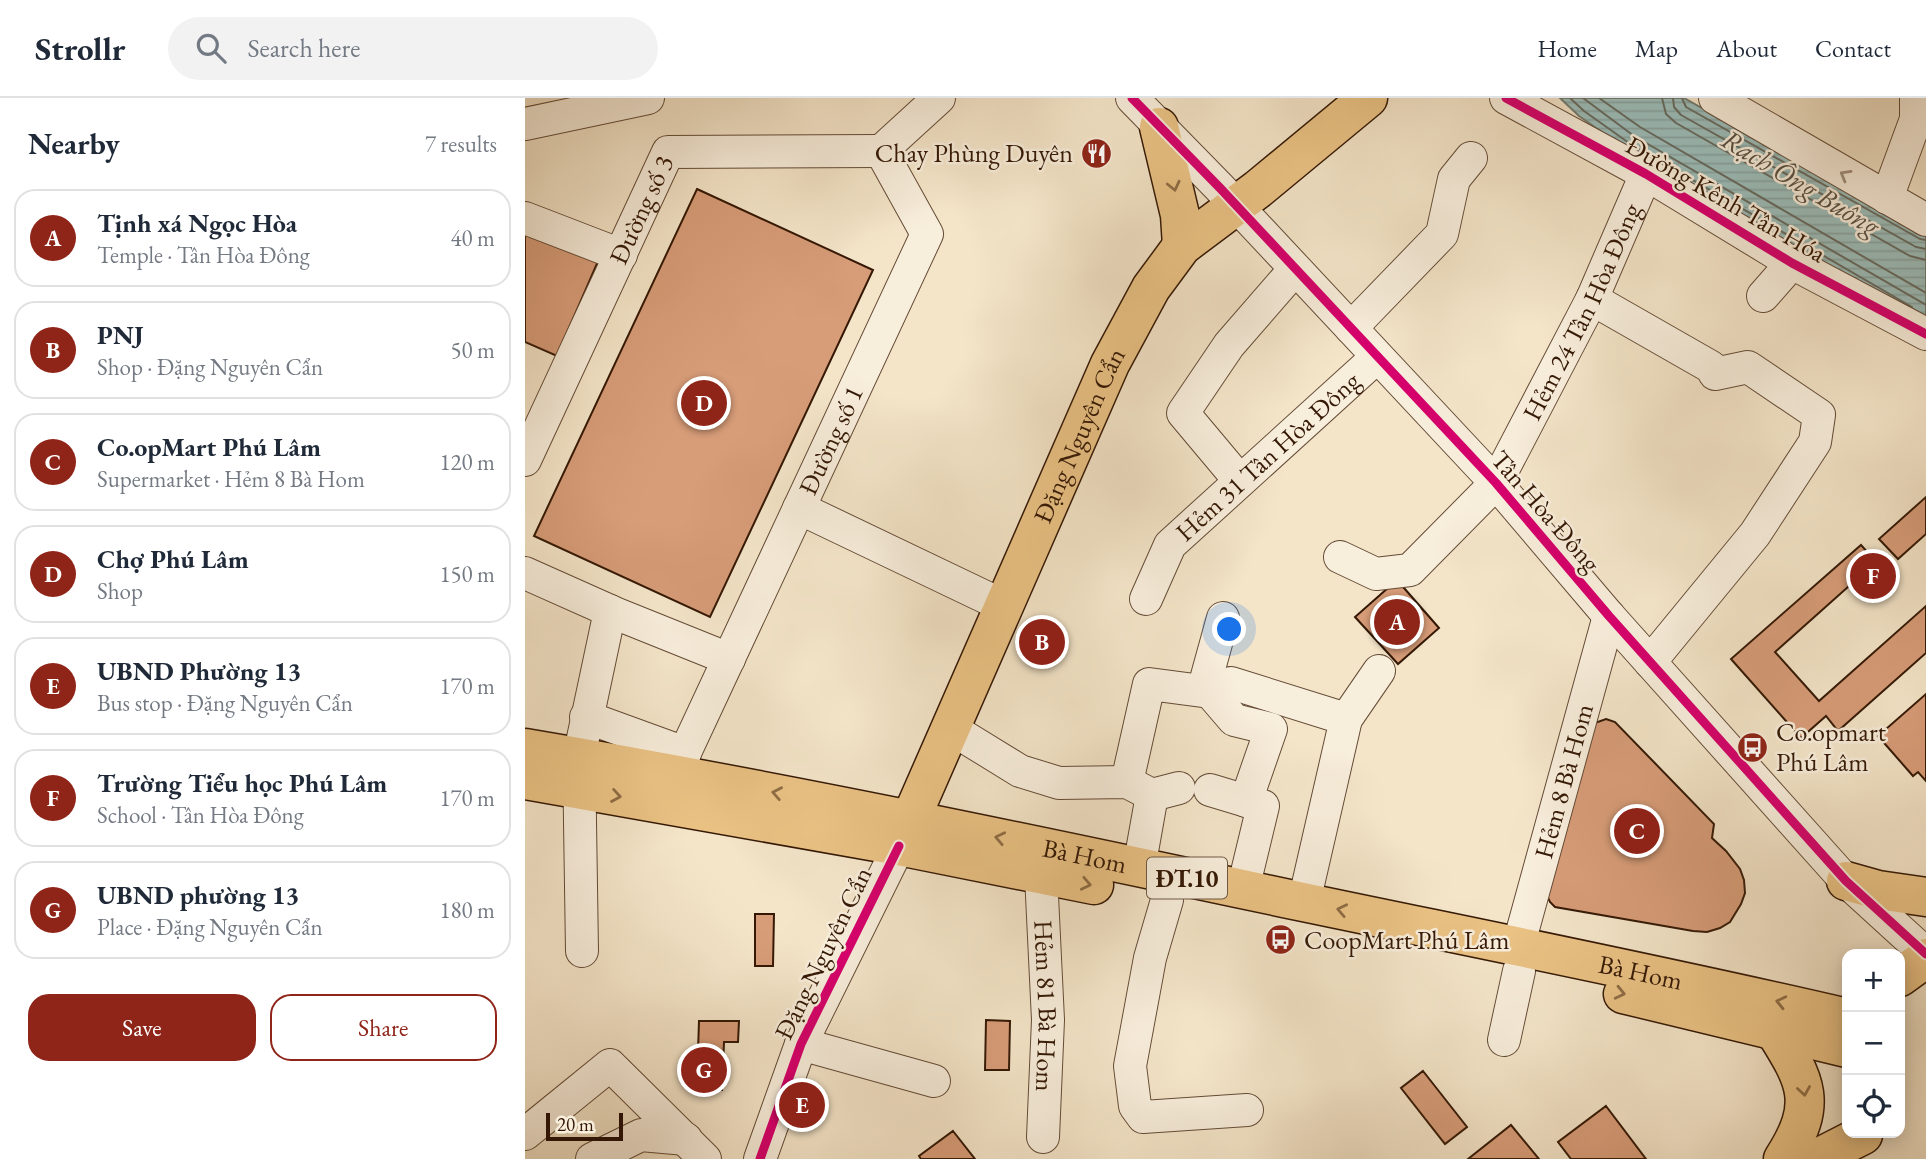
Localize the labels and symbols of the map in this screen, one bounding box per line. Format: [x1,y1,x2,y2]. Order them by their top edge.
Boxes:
water label: Rạch Ông Buông [1715,121,1888,244]
street label: Đường Kênh Tân Hóa [1620,128,1833,270]
place label: Chay Phùng Duyên [875,136,1073,170]
restaurant icon: Chay Phùng Duyên [1079,136,1113,170]
street label: Đường số 3 [601,150,681,270]
one-way arrow [1840,170,1852,183]
one-way arrow [1166,180,1180,192]
street label: Hẻm 24 Tân Hòa Đông [1515,197,1649,426]
street label: Đặng Nguyên Cẩn [1025,341,1133,528]
street label: Hẻm 31 Tân Hòa Đông [1168,363,1367,549]
pin: D [681,377,727,429]
street label: Đường số 1 [791,380,871,500]
street label: Tân Hòa Đông [1484,443,1609,579]
pin: F [1850,550,1896,602]
pin: A [1374,596,1420,648]
your location [1212,612,1246,646]
pin: B [1019,616,1065,668]
street label: Hẻm 8 Bà Hom [1526,700,1601,862]
place label: Co.opmart Phú Lâm [1776,715,1886,779]
bus stop icon: Co.opmart Phú Lâm [1736,730,1770,764]
one-way arrow [771,787,783,802]
one-way arrow [610,788,622,803]
pin: C [1614,805,1660,857]
street label: Bà Hom [1040,830,1130,881]
one-way arrow [994,832,1006,847]
road number: ĐT.10 [1147,858,1227,898]
street label: Đặng Nguyên Cẩn [766,861,880,1045]
one-way arrow [1080,875,1092,890]
one-way arrow [1336,904,1348,919]
street label: Hẻm 81 Bà Hom [1026,919,1065,1092]
bus stop icon: CoopMart Phú Lâm [1264,923,1298,957]
place label: CoopMart Phú Lâm [1304,923,1509,957]
street label: Bà Hom [1596,947,1686,998]
one-way arrow [1614,985,1626,999]
one-way arrow [1775,996,1787,1011]
pin: G [681,1044,727,1096]
pin: E [779,1079,825,1131]
one-way arrow [1796,1085,1811,1097]
scale bar [546,1110,623,1142]

